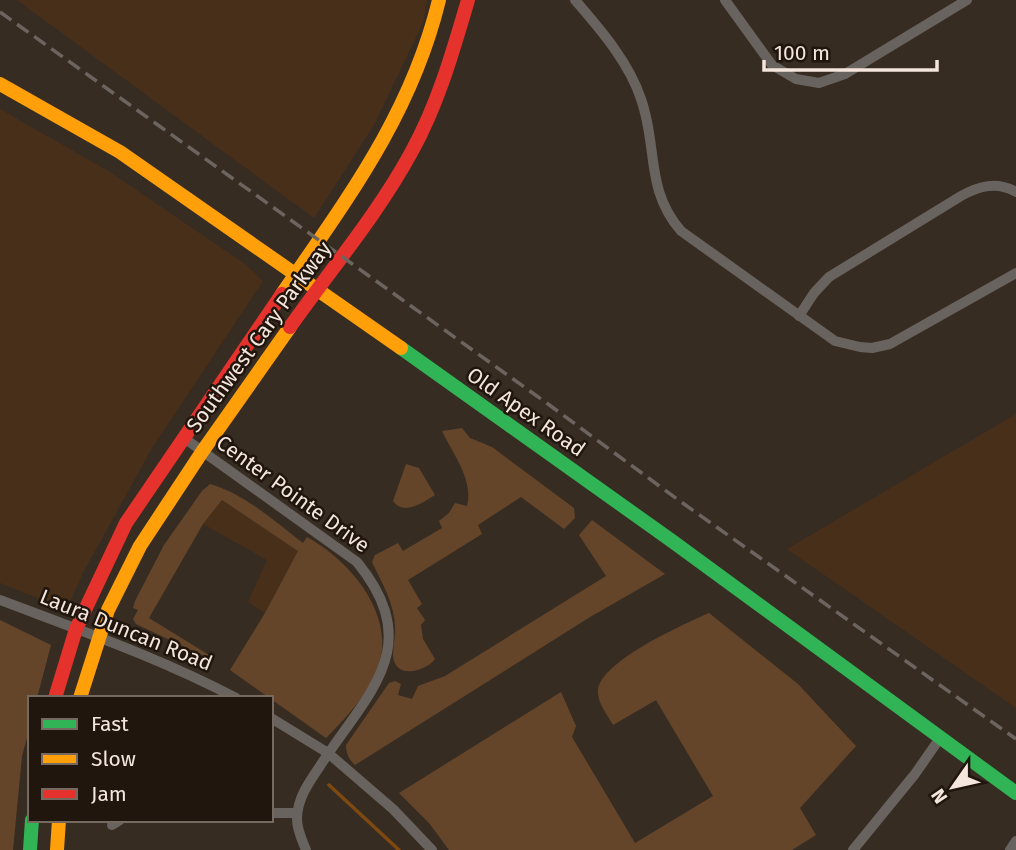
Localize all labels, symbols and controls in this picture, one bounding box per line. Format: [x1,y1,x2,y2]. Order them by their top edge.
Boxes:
scale bar [764,28,937,72]
text: 100 m [774,40,830,66]
street label: Southwest Cary Parkway [181,236,337,438]
street label: Old Apex Road [462,362,590,462]
street label: Center Pointe Drive [211,430,375,558]
street label: Laura Duncan Road [36,584,216,676]
legend [28,696,273,822]
text: Fast [91,711,129,737]
text: Slow [91,746,136,772]
north arrow [918,752,988,822]
text: Jam [91,781,127,807]
text: N [926,785,952,808]

